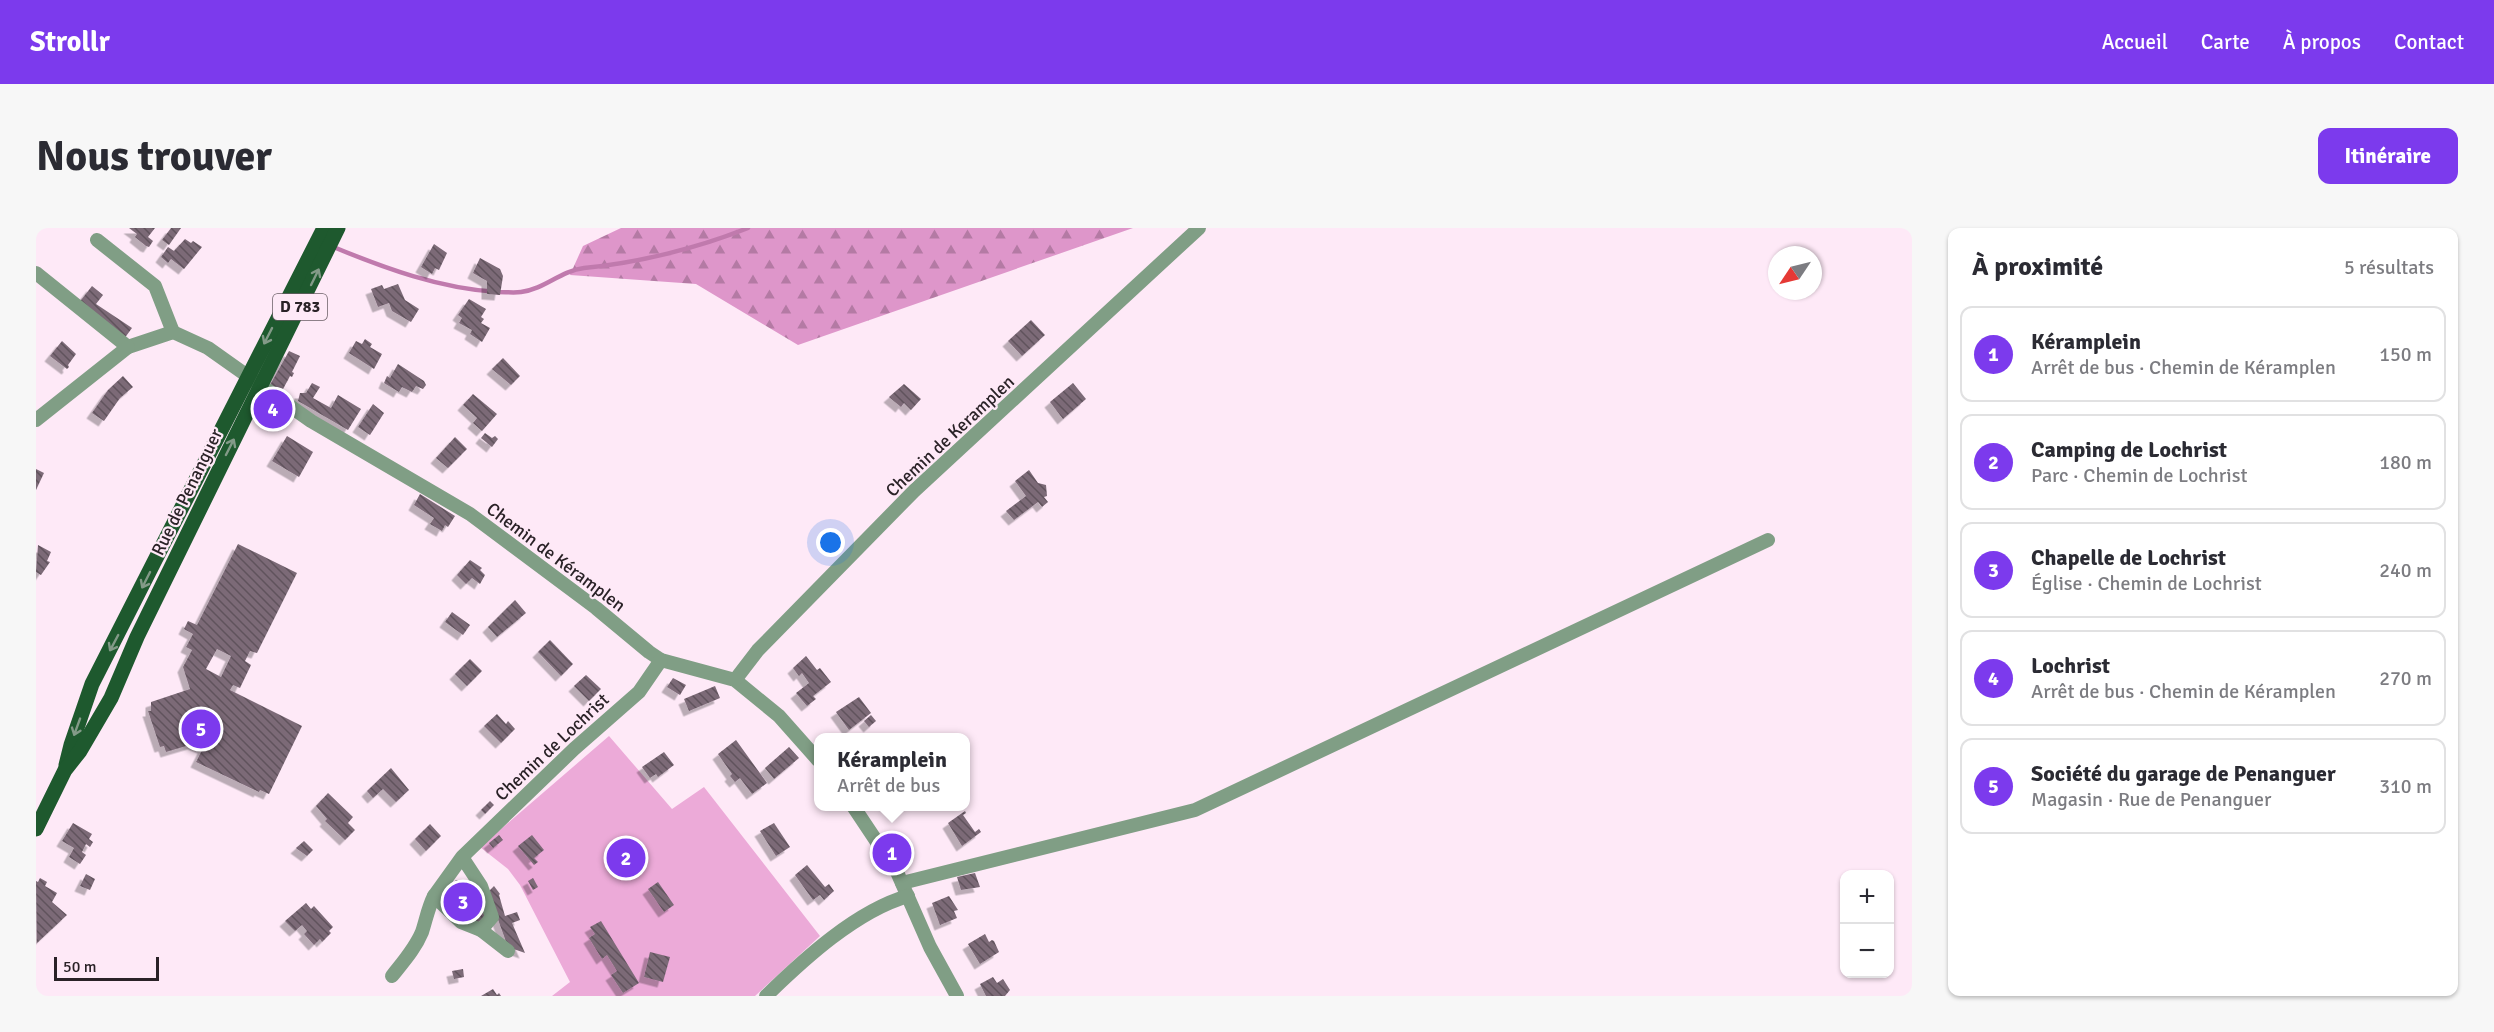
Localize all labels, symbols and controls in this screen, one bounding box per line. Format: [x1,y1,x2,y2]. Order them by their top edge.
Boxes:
text: Strollr [30,25,110,59]
text: Accueil [2102,29,2168,55]
text: Carte [2201,29,2250,55]
text: À propos [2283,29,2361,55]
text: Contact [2394,29,2464,55]
button: Itinéraire [2318,128,2458,184]
text: Nous trouver [36,131,272,182]
north arrow [1768,246,1822,300]
text: À proximité [1972,251,2103,283]
text: 5 résultats [2344,255,2434,280]
one-way arrow [310,269,321,287]
road number: D 783 [273,294,327,320]
one-way arrow [262,327,274,344]
text: Kéramplein [2031,328,2141,355]
text: 1 [1988,342,1999,367]
text: 150 m [2379,342,2432,367]
text: Arrêt de bus · Chemin de Kéramplen [2031,355,2336,380]
street label: Chemin de Keramplen [881,371,1019,501]
pin: 4 [254,386,292,432]
street label: Rue de Penanguer [147,425,227,559]
text: Camping de Lochrist [2031,436,2227,463]
one-way arrow [225,439,237,457]
text: 2 [1988,450,1999,475]
text: 180 m [2379,450,2432,475]
text: Parc · Chemin de Lochrist [2031,463,2248,488]
street label: Chemin de Kéramplen [482,498,630,616]
your location [816,528,845,557]
text: Chapelle de Lochrist [2031,544,2226,571]
text: 3 [1988,558,1999,583]
text: 240 m [2379,558,2432,583]
one-way arrow [140,571,152,588]
text: Église · Chemin de Lochrist [2031,571,2262,596]
one-way arrow [108,633,119,651]
text: Lochrist [2031,652,2110,679]
text: 4 [1988,666,1999,691]
text: 270 m [2379,666,2432,691]
text: Arrêt de bus · Chemin de Kéramplen [2031,679,2336,704]
street label: Chemin de Lochrist [490,689,614,805]
pin: 5 [182,706,220,752]
one-way arrow [71,717,82,736]
popup [814,733,970,811]
text: Kéramplein [837,746,947,773]
text: Société du garage de Penanguer [2031,760,2336,787]
text: Arrêt de bus [837,773,940,798]
text: 5 [1988,774,1999,799]
text: 310 m [2379,774,2432,799]
text: Magasin · Rue de Penanguer [2031,787,2271,812]
pin: 1 [872,830,912,876]
pin: 2 [606,836,646,880]
map controls [1840,870,1894,978]
button: + [1840,870,1894,924]
pin: 3 [444,880,482,924]
button: − [1840,924,1894,978]
scale bar [54,954,159,982]
text: 50 m [63,957,97,977]

